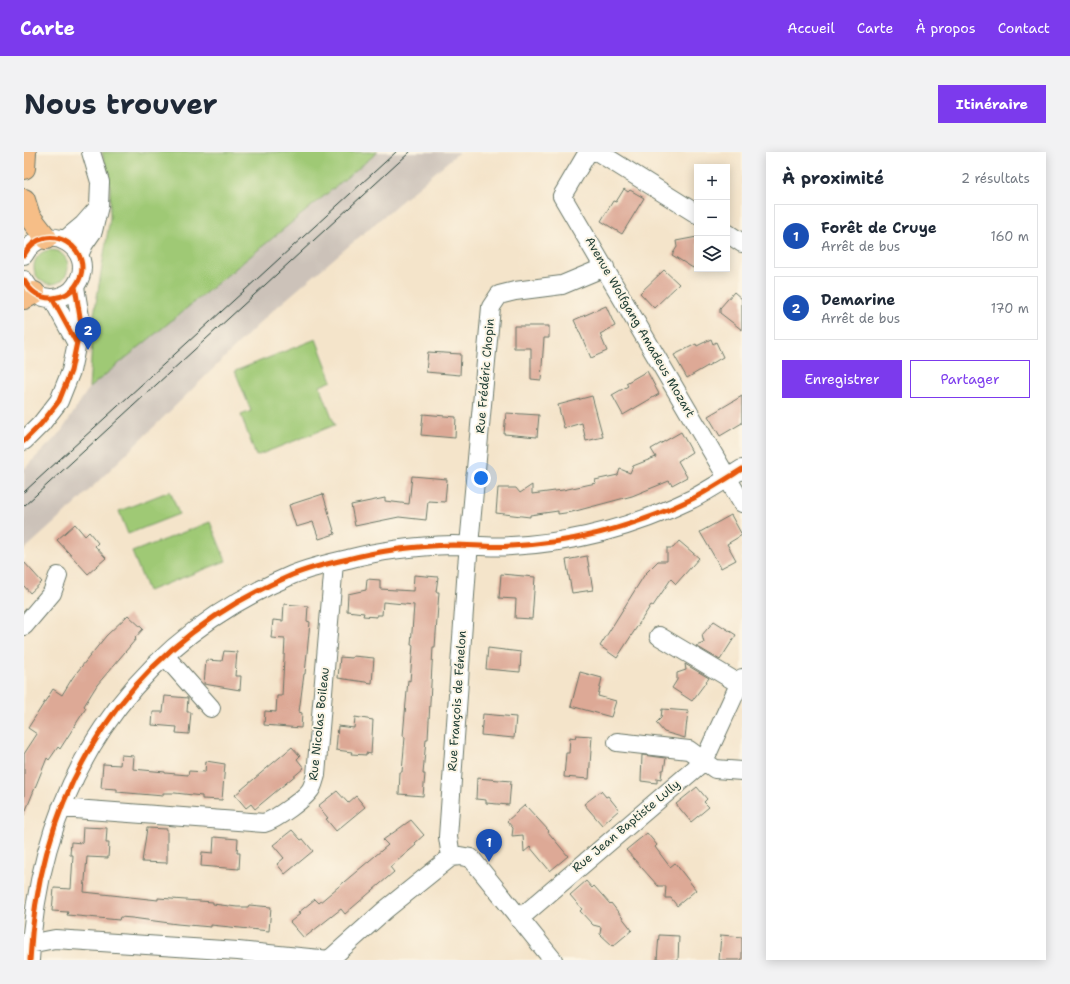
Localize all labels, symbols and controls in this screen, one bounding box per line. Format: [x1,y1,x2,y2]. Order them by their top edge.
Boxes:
text: Carte [20,16,75,41]
text: Accueil [787,19,835,37]
text: Carte [857,19,893,37]
text: À propos [915,19,976,37]
text: Contact [998,19,1050,37]
text: Nous trouver [24,85,218,123]
button: Itinéraire [938,85,1046,123]
map controls [694,164,730,272]
button: + [694,164,730,200]
text: À proximité [782,167,884,189]
text: 2 résultats [961,170,1030,187]
button: − [694,200,730,236]
text: Forêt de Cruye [821,218,937,238]
text: 1 [793,228,799,245]
text: 160 m [991,228,1029,245]
street label: Avenue Wolfgang Amadeus Mozart [582,234,698,420]
button: layers [694,236,730,272]
text: Arrêt de bus [821,238,900,255]
text: Demarine [821,290,895,310]
text: 2 [791,300,801,317]
text: 170 m [991,300,1029,317]
text: Arrêt de bus [821,310,900,327]
pin: 2 [75,317,101,350]
street label: Rue Frédéric Chopin [472,318,498,434]
button: Enregistrer [782,360,902,398]
button: Partager [910,360,1030,398]
your location [471,468,491,488]
street label: Rue François de Fénelon [444,630,470,772]
street label: Rue Nicolas Boileau [305,666,333,782]
street label: Rue Jean Baptiste Lully [569,776,683,876]
pin: 1 [476,829,502,862]

